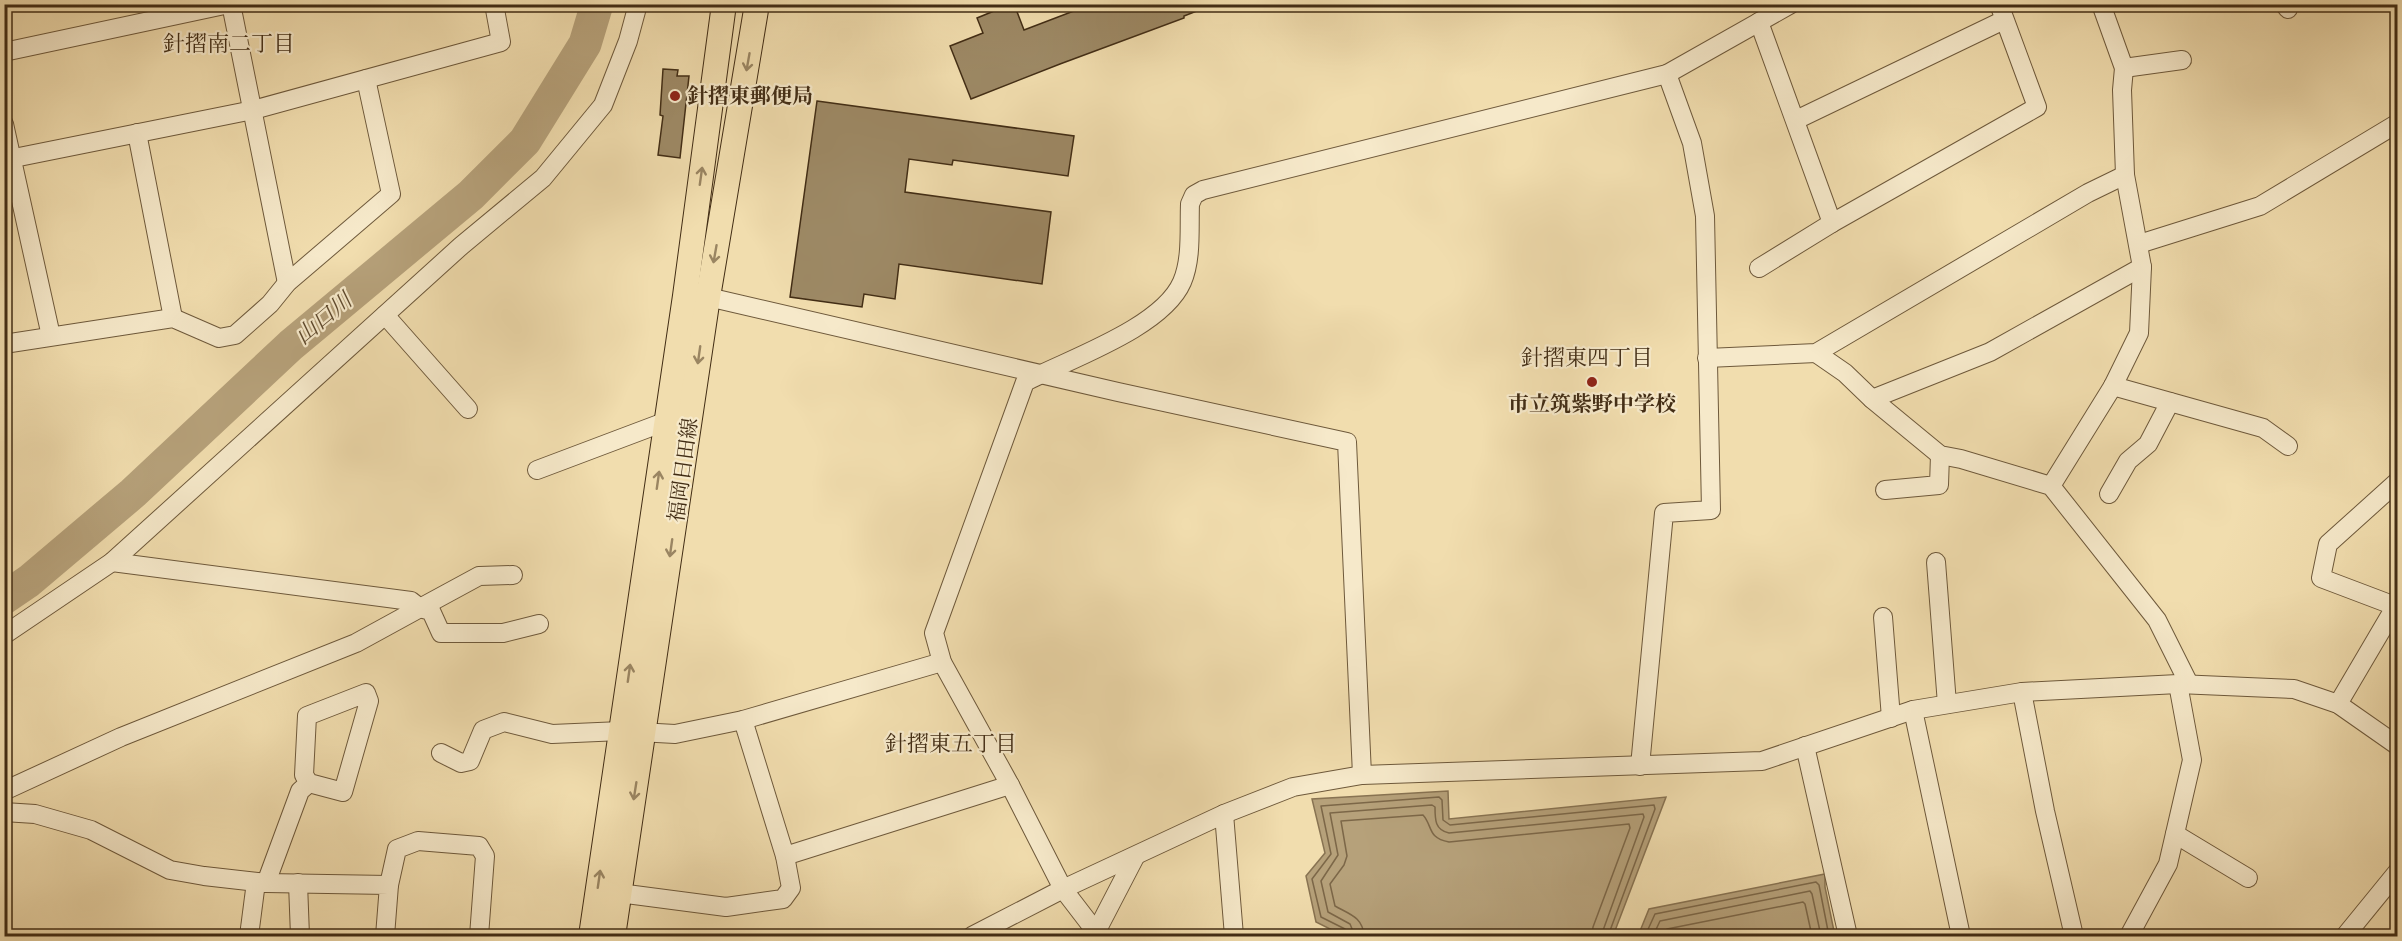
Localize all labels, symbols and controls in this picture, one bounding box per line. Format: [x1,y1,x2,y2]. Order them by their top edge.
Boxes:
district label: 針摺南二丁目 [163,29,295,59]
one-way arrow [742,52,753,72]
place label: 針摺東郵便局 [687,82,813,110]
marker: 針摺東郵便局 [668,89,682,103]
one-way arrow [696,166,707,186]
one-way arrow [709,244,720,264]
water label: 山口川 [289,285,360,351]
district label: 針摺東四丁目 [1521,343,1653,373]
one-way arrow [694,344,705,364]
marker: 市立筑紫野中学校 [1585,375,1599,389]
place label: 市立筑紫野中学校 [1508,390,1676,418]
street label: 福岡日田線 [662,416,704,524]
one-way arrow [652,470,663,490]
one-way arrow [666,537,677,557]
one-way arrow [624,663,635,683]
district label: 針摺東五丁目 [885,729,1017,759]
one-way arrow [630,780,641,800]
one-way arrow [594,869,605,889]

